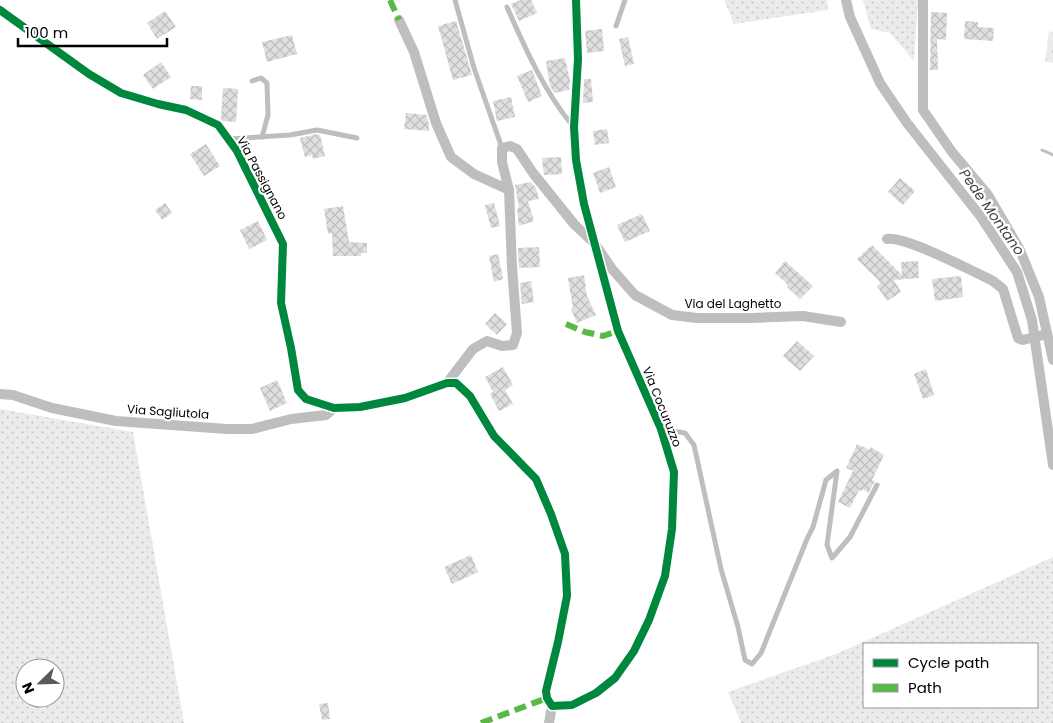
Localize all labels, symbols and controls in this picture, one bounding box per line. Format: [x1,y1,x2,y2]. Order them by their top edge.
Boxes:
scale bar [18,15,166,47]
text: 100 m [25,22,68,43]
street label: Via Passignano [233,133,292,223]
water label: Pede Montano [955,165,1029,259]
street label: Via del Laghetto [684,295,782,312]
street label: Via Cocuruzzo [639,364,686,450]
street label: Via Sagliutola [126,400,210,423]
legend [863,643,1038,708]
text: Cycle path [908,652,989,673]
north arrow [15,658,65,708]
text: Path [908,677,942,698]
text: N [17,679,39,697]

